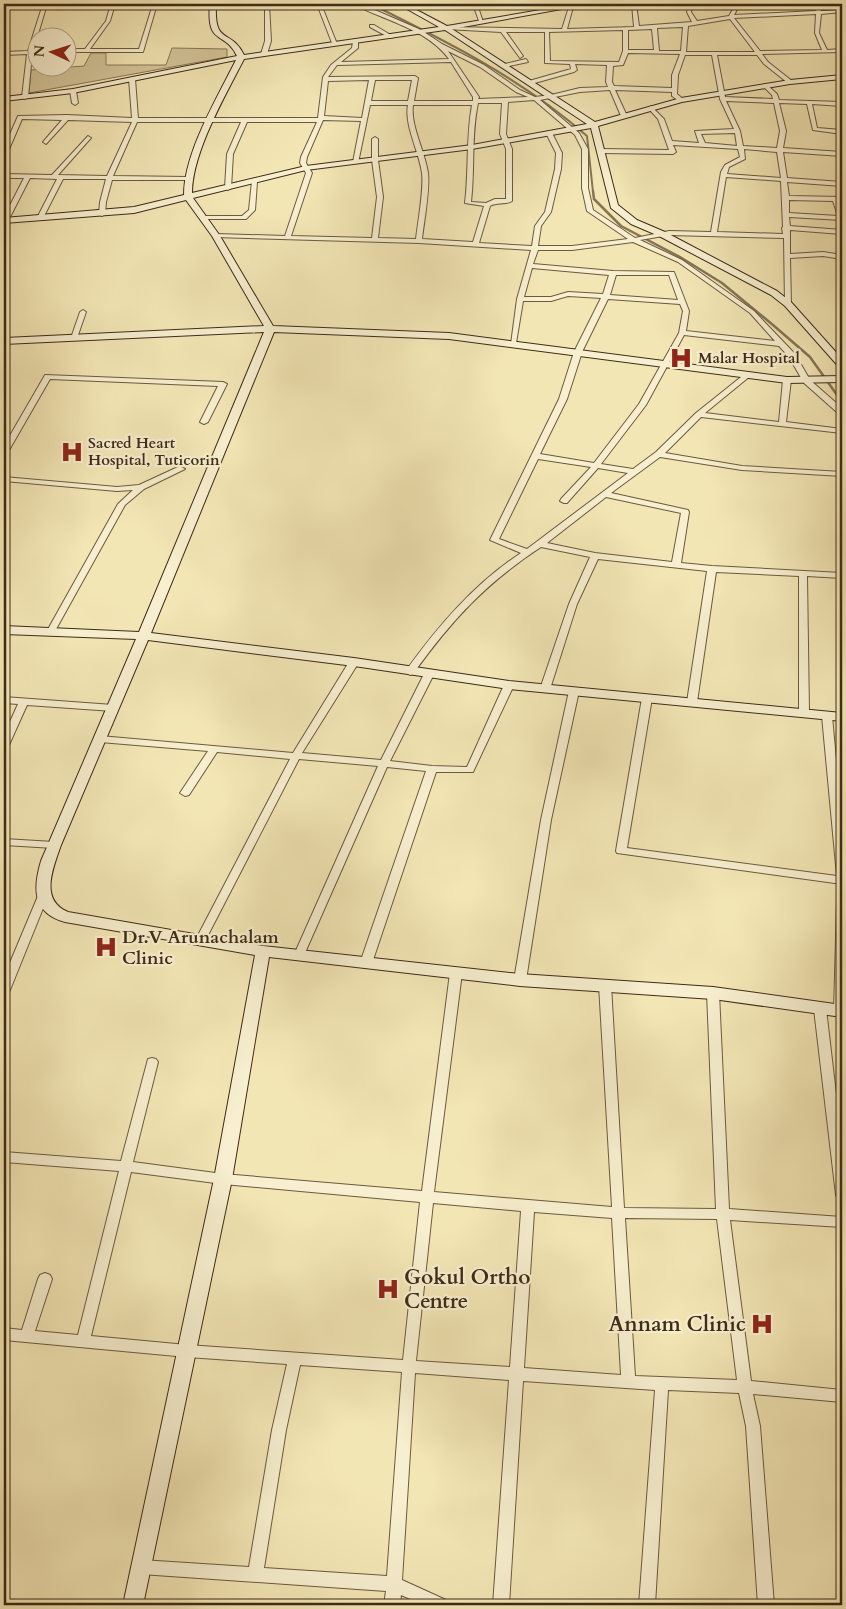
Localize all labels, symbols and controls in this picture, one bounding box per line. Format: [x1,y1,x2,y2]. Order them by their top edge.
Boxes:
north arrow [28,28,78,78]
text: N [30,44,49,58]
hospital icon: Malar Hospital [668,345,694,371]
place label: Malar Hospital [698,348,800,368]
place label: Sacred Heart Hospital, Tuticorin [88,433,220,470]
hospital icon: Sacred Heart Hospital, Tuticorin [59,439,85,465]
place label: Dr.V Arunachalam Clinic [122,925,279,971]
hospital icon: Dr.V Arunachalam Clinic [93,934,119,960]
place label: Gokul Ortho Centre [404,1263,530,1316]
hospital icon: Gokul Ortho Centre [375,1276,401,1302]
place label: Annam Clinic [608,1310,746,1339]
hospital icon: Annam Clinic [749,1311,775,1337]

